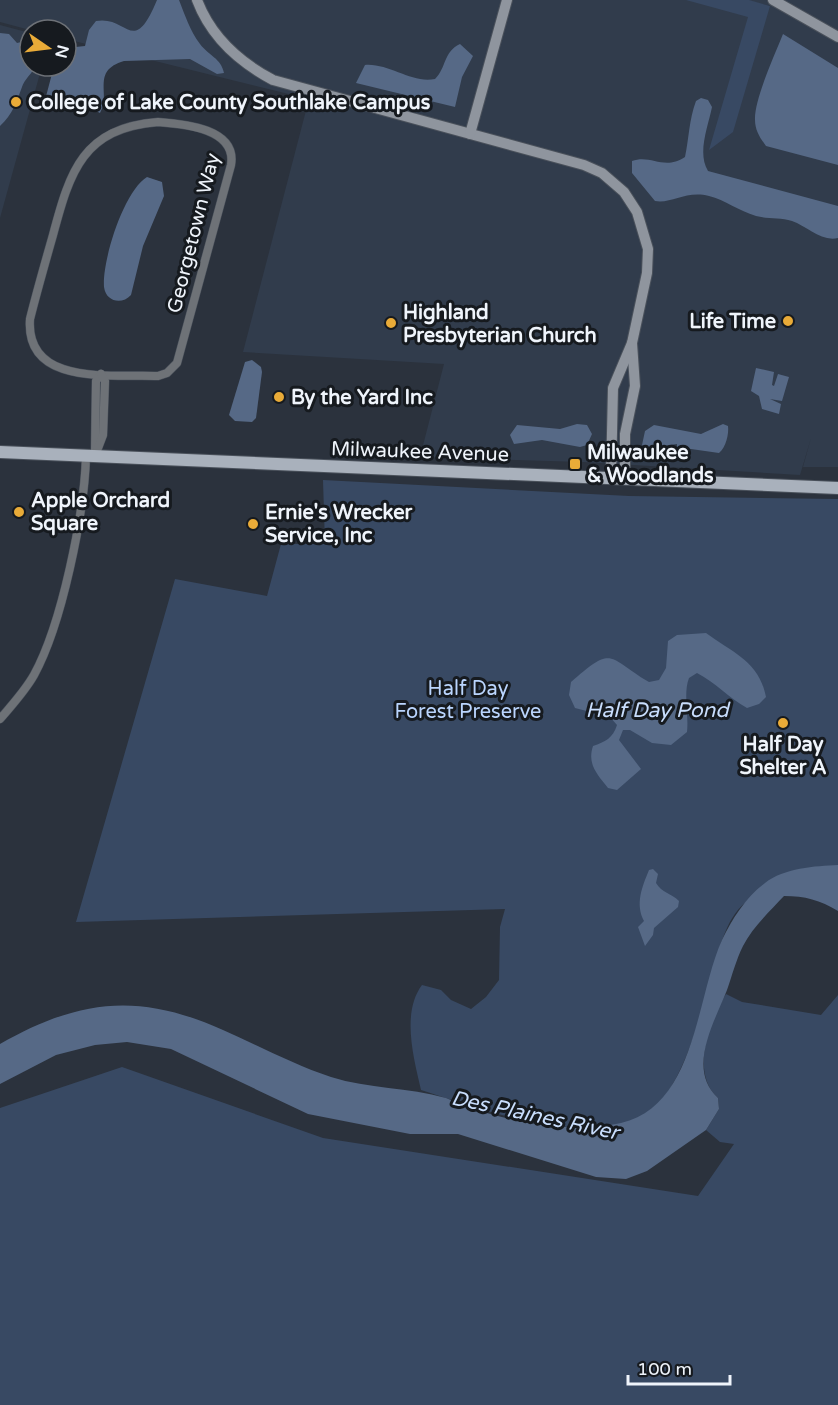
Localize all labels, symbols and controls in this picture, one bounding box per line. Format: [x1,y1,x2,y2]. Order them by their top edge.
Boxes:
north arrow [18,18,78,78]
text: N [50,43,73,60]
place label: College of Lake County Southlake Campus [28,91,431,115]
marker: College of Lake County Southlake Campus [9,95,23,109]
street label: Georgetown Way [163,151,225,316]
place label: Highland Presbyterian Church [403,301,597,348]
place label: Life Time [689,310,776,334]
marker: Life Time [781,314,795,328]
marker: Highland Presbyterian Church [384,316,398,330]
place label: By the Yard Inc [291,386,433,410]
marker: By the Yard Inc [272,390,286,404]
street label: Milwaukee Avenue [330,437,509,467]
place label: Milwaukee & Woodlands [587,441,714,488]
marker: Milwaukee & Woodlands [568,457,582,471]
place label: Apple Orchard Square [31,489,170,536]
place label: Ernie's Wrecker Service, Inc [265,501,413,548]
marker: Apple Orchard Square [12,505,26,519]
marker: Ernie's Wrecker Service, Inc [246,517,260,531]
park label: Half Day Forest Preserve [395,677,541,724]
water label: Half Day Pond [586,698,731,723]
marker: Half Day Shelter A [776,716,790,730]
place label: Half Day Shelter A [739,733,827,780]
water label: Des Plaines River [449,1086,624,1146]
scale bar [628,1348,730,1386]
text: 100 m [637,1358,692,1380]

